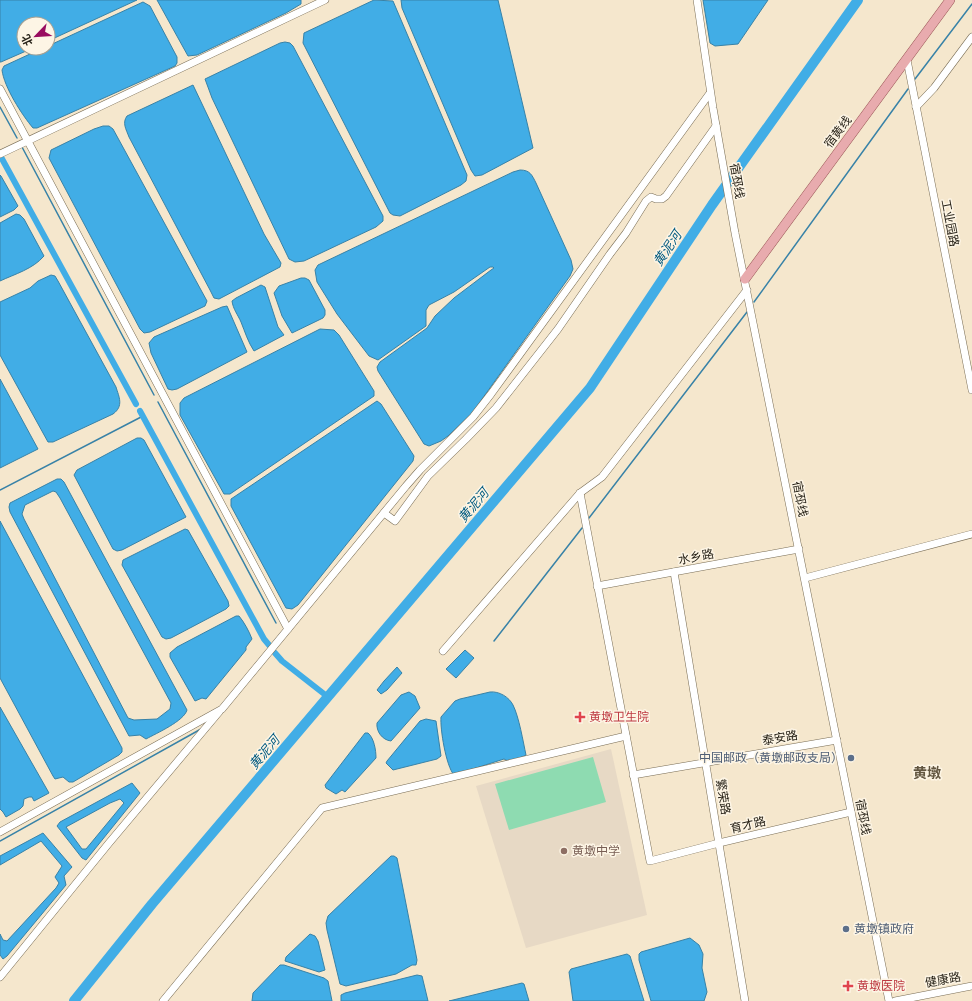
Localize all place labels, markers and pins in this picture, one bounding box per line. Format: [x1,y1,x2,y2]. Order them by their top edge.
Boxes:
place label: 黄墩卫生院 [589,710,649,724]
marker: 黄墩卫生院 [574,711,586,723]
place label: 中国邮政（黄墩邮政支局） [699,751,843,765]
marker: 中国邮政（黄墩邮政支局） [846,753,856,763]
place label: 黄墩中学 [572,844,620,858]
marker: 黄墩中学 [559,846,569,856]
place label: 黄墩镇政府 [854,922,914,936]
marker: 黄墩镇政府 [841,924,851,934]
place label: 黄墩医院 [857,979,905,993]
marker: 黄墩医院 [842,980,854,992]

